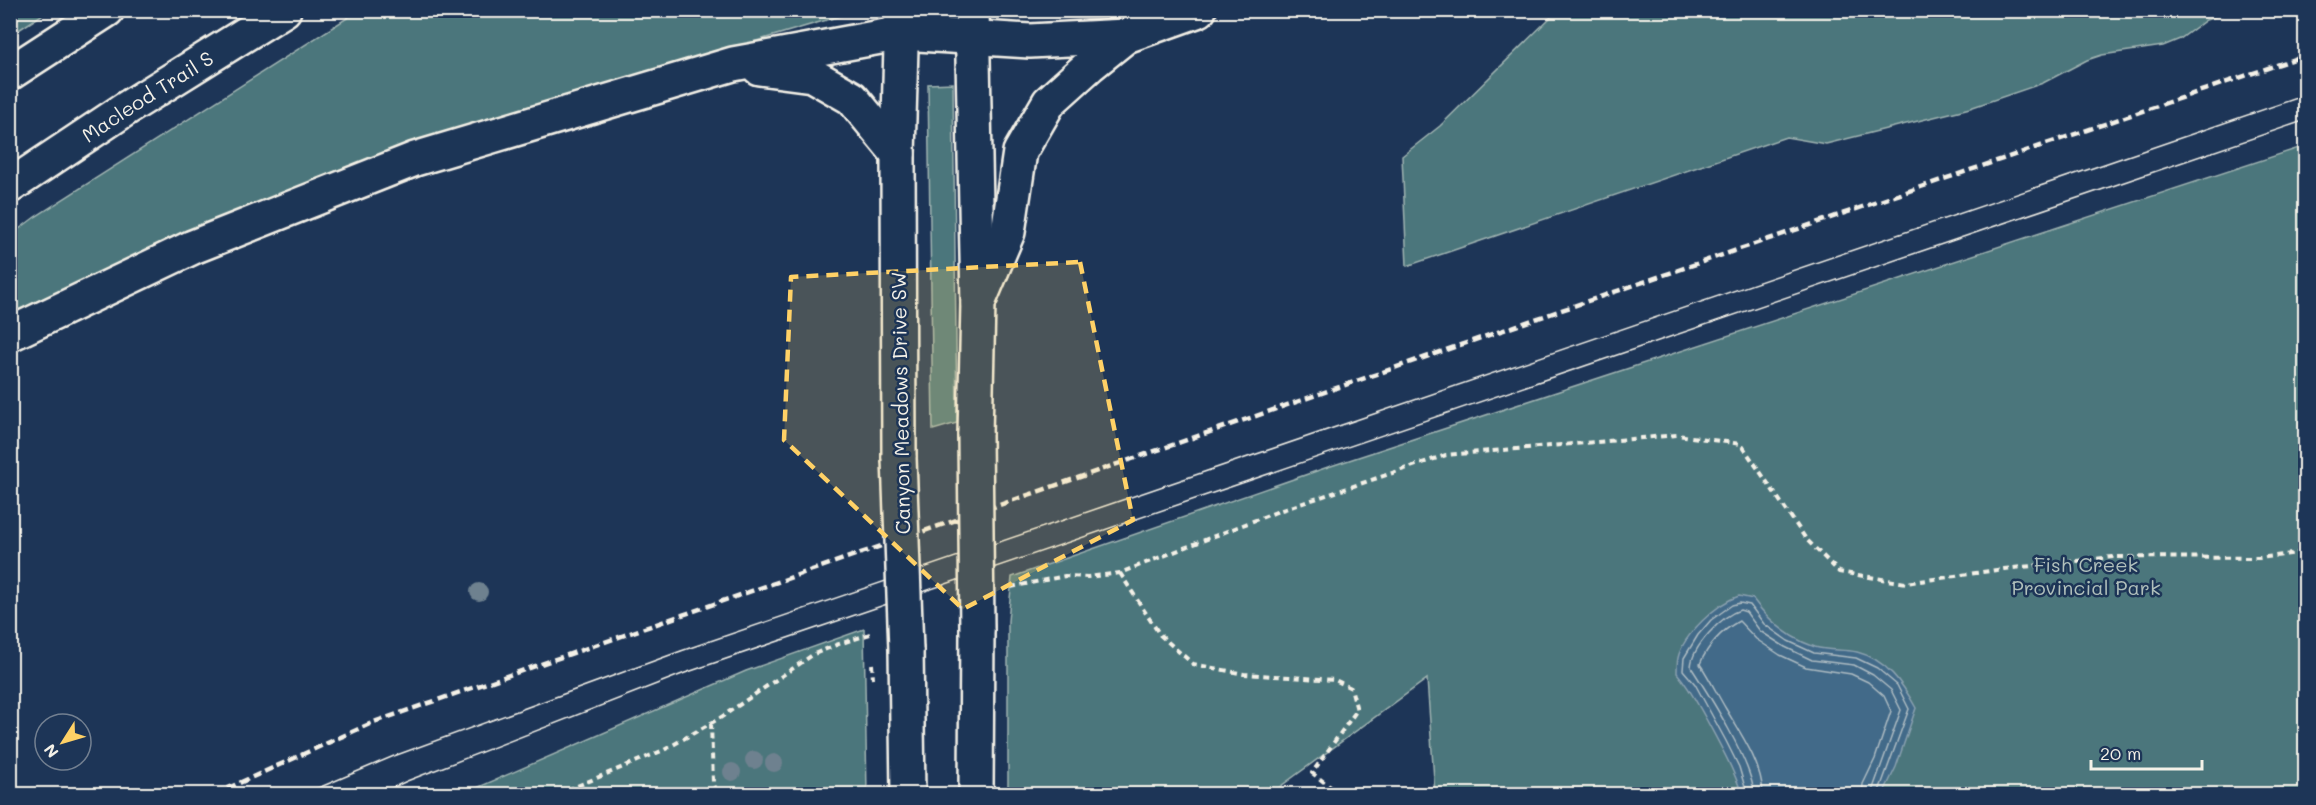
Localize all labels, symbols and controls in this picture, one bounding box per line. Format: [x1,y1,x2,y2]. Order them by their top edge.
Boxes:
street label: Macleod Trail S [76,45,218,148]
street label: Canyon Meadows Drive SW [885,271,915,535]
park label: Fish Creek Provincial Park [2012,551,2161,600]
north arrow [33,712,93,772]
scale bar [2091,733,2202,771]
text: N [39,740,63,763]
text: 20 m [2100,741,2141,765]

